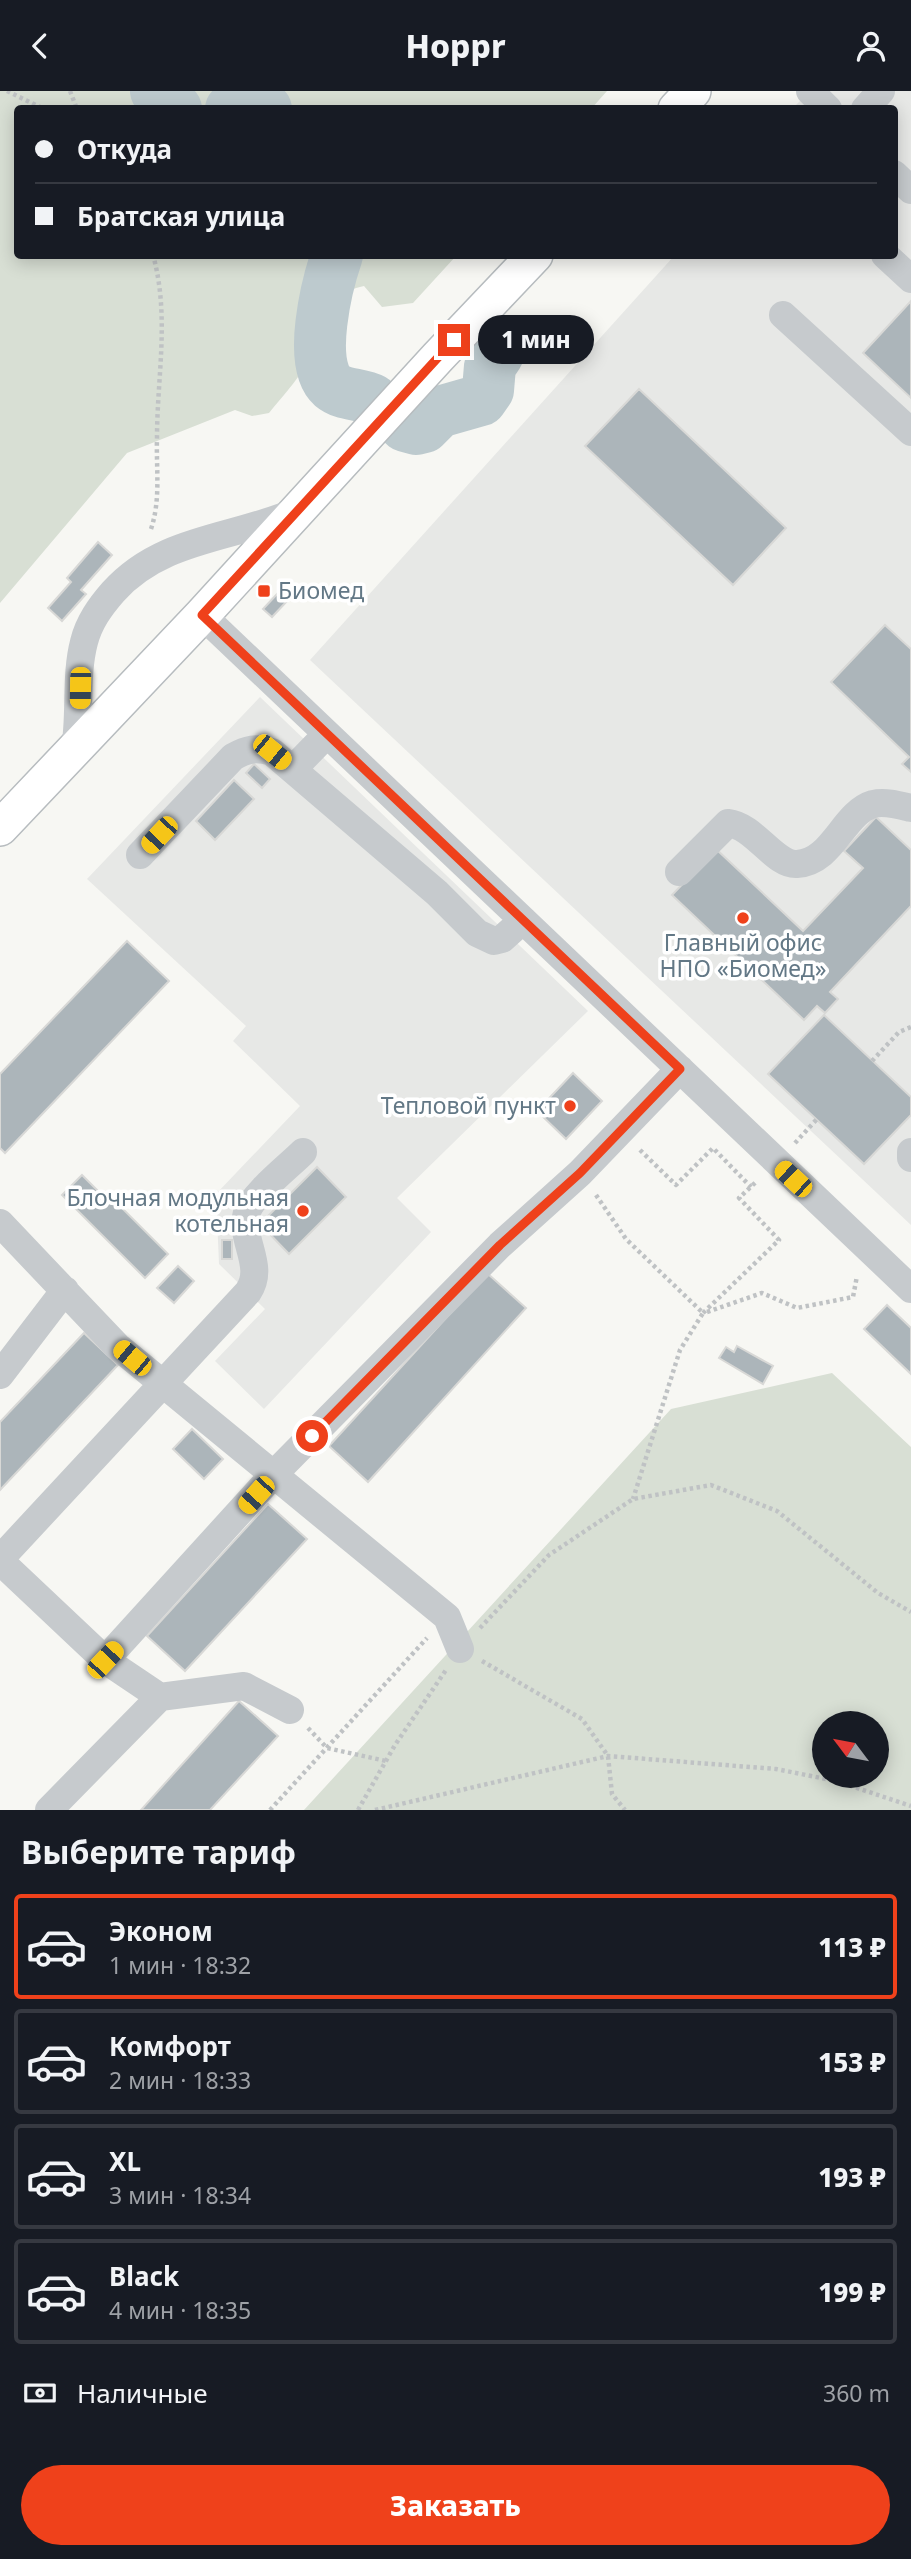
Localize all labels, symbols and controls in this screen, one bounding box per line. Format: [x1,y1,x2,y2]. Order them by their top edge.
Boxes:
text: Hoppr [405,24,506,67]
icon: back [21,27,59,65]
icon: person [852,27,890,65]
text: Откуда [77,131,172,167]
text: Братская улица [77,198,285,234]
callout: 1 мин [478,315,594,365]
text: 1 мин [501,323,571,355]
route end [438,324,470,356]
place label: Биомед [278,574,364,606]
marker: Биомед [256,583,272,599]
car [70,667,91,709]
car [250,731,295,773]
car [137,812,182,858]
marker: Главный офис НПО «Биомед» [735,910,751,926]
place label: Главный офис НПО «Биомед» [660,926,826,984]
place label: Тепловой пункт [381,1089,556,1121]
marker: Тепловой пункт [562,1098,578,1114]
car [771,1157,816,1201]
place label: Блочная модульная котельная [66,1181,289,1239]
marker: Блочная модульная котельная [295,1203,311,1219]
car [110,1336,155,1380]
route start [296,1420,328,1452]
car [235,1472,278,1518]
car [83,1637,128,1683]
north arrow [812,1711,889,1789]
map controls [812,1711,889,1788]
text: Выберите тариф [21,1830,296,1873]
text: Эконом [109,1913,213,1949]
icon: car [25,1915,88,1978]
text: 113 ₽ [818,1929,886,1965]
text: 1 мин · 18:32 [109,1949,251,1981]
text: Комфорт [109,2028,231,2064]
icon: car [25,2030,88,2093]
text: 153 ₽ [818,2044,886,2080]
text: 2 мин · 18:33 [109,2064,251,2096]
text: XL [109,2143,141,2179]
icon: car [25,2145,88,2208]
text: 193 ₽ [818,2159,886,2195]
text: 3 мин · 18:34 [109,2179,251,2211]
text: Black [109,2258,179,2294]
icon: car [25,2260,88,2323]
text: 199 ₽ [818,2274,886,2310]
text: 4 мин · 18:35 [109,2294,251,2326]
icon: cash [21,2374,59,2412]
text: Наличные [77,2375,208,2411]
text: 360 m [823,2377,890,2409]
button: Заказать [21,2465,890,2545]

